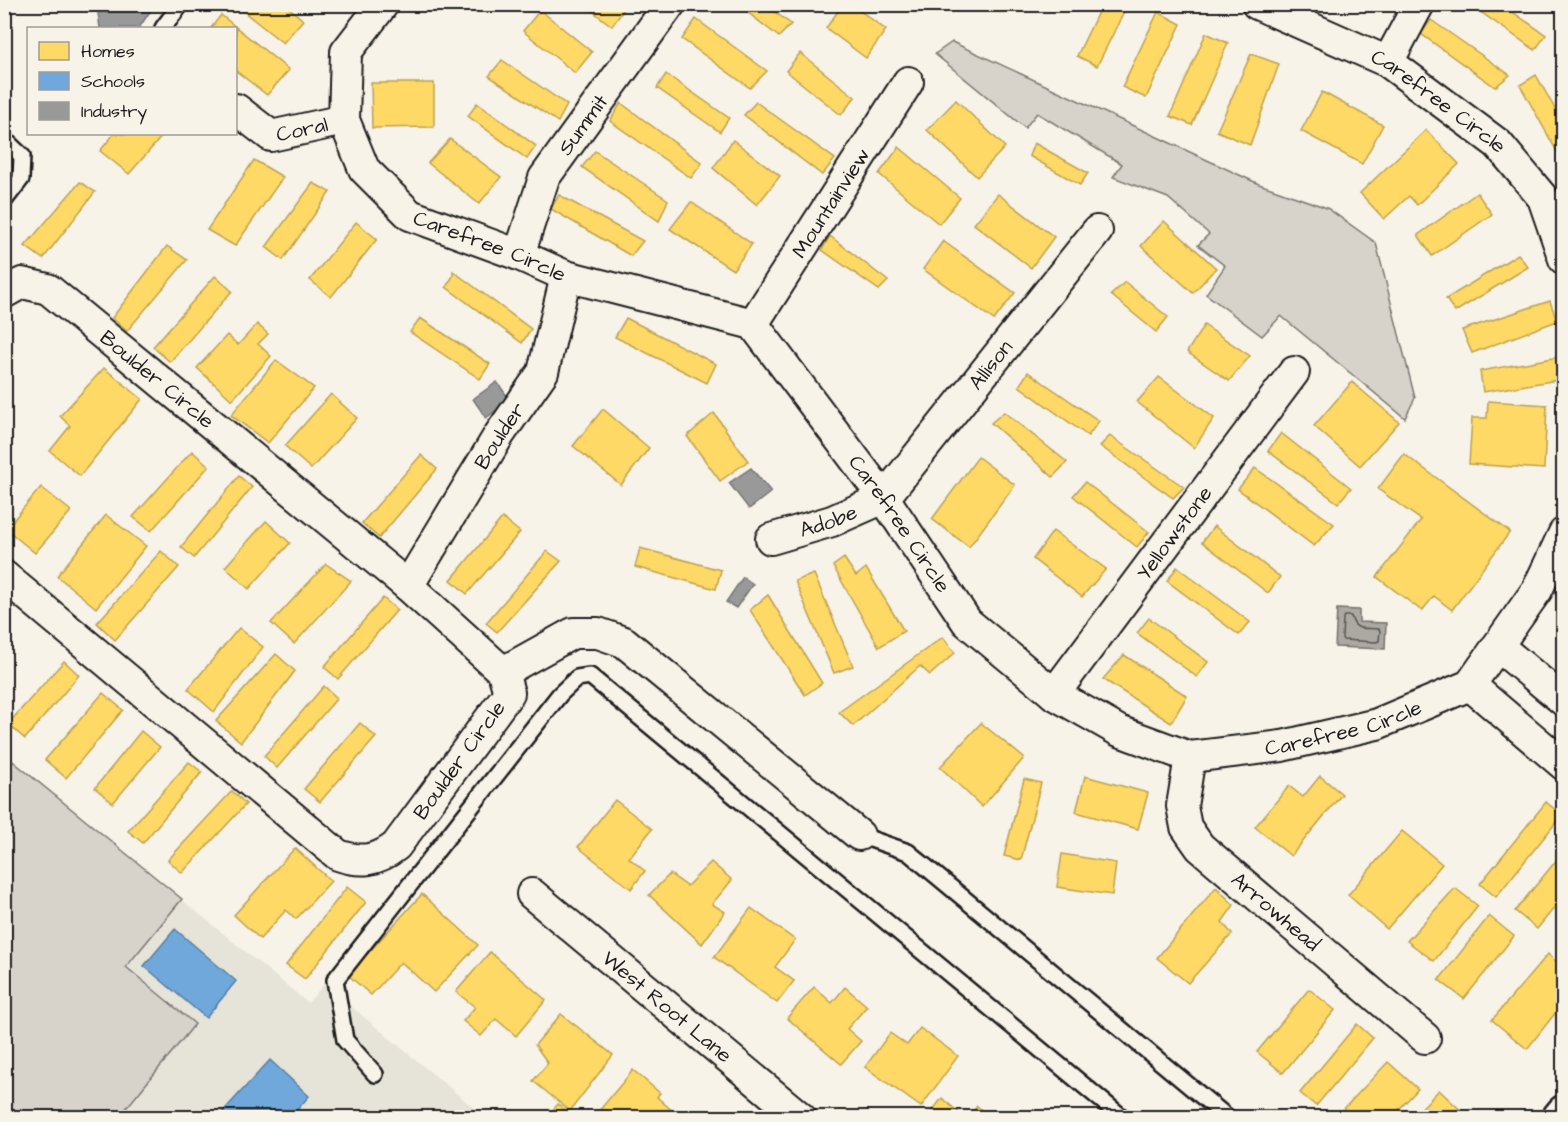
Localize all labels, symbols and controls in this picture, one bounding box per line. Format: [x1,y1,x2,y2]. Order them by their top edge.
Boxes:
legend [27,27,237,135]
text: Homes [81,39,135,64]
street label: Carefree Circle [1366,42,1513,159]
text: Schools [81,69,145,94]
street label: Summit [551,88,615,161]
text: Industry [81,99,147,125]
street label: Coral [274,110,331,149]
street label: Mountainview [785,142,877,264]
street label: Carefree Circle [409,203,570,289]
street label: Boulder Circle [94,324,220,435]
street label: Allison [962,334,1020,396]
street label: Boulder [468,396,533,475]
street label: Carefree Circle [841,449,957,598]
street label: Yellowstone [1130,480,1219,586]
street label: Adobe [796,498,862,545]
street label: Carefree Circle [1263,693,1426,763]
street label: Boulder Circle [406,695,512,826]
street label: Arrowhead [1225,866,1327,958]
street label: West Root Lane [596,944,738,1070]

